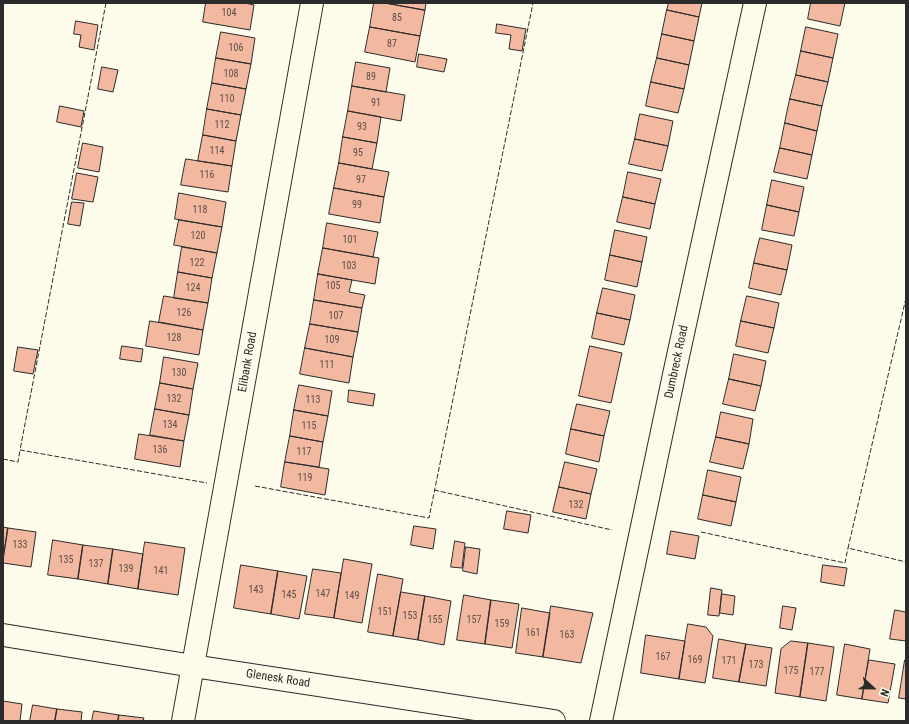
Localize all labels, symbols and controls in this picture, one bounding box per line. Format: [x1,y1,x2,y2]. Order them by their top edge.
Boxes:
house number: 104 [222,7,236,19]
house number: 85 [392,12,402,24]
house number: 87 [387,38,397,50]
house number: 106 [229,42,243,54]
house number: 108 [224,68,238,80]
house number: 89 [366,71,376,83]
house number: 110 [220,93,234,105]
house number: 91 [371,97,381,109]
house number: 112 [215,119,229,131]
house number: 93 [357,121,367,133]
house number: 114 [210,145,224,157]
house number: 95 [353,147,363,159]
house number: 116 [200,169,214,181]
house number: 97 [356,174,366,186]
house number: 99 [352,199,362,211]
house number: 118 [193,204,207,216]
house number: 120 [191,230,205,242]
house number: 101 [343,234,357,246]
house number: 122 [190,257,204,269]
house number: 103 [342,260,356,272]
house number: 105 [326,280,340,292]
house number: 124 [186,282,200,294]
house number: 126 [177,307,191,319]
house number: 107 [329,310,343,322]
street label: Dumbreck Road [662,324,692,400]
street label: Elibank Road [236,331,260,393]
house number: 128 [167,332,181,344]
house number: 109 [325,334,339,346]
house number: 111 [320,359,334,371]
house number: 130 [172,367,186,379]
house number: 132 [167,393,181,405]
house number: 113 [306,394,320,406]
house number: 134 [163,419,177,431]
house number: 115 [302,420,316,432]
house number: 136 [153,444,167,456]
house number: 117 [297,446,311,458]
house number: 119 [298,472,312,484]
house number: 132 [569,499,583,511]
house number: 133 [13,539,27,551]
house number: 135 [59,554,73,566]
house number: 137 [89,558,103,570]
house number: 139 [119,563,133,575]
house number: 141 [154,565,168,577]
house number: 143 [249,584,263,596]
house number: 147 [316,588,330,600]
house number: 145 [282,589,296,601]
house number: 149 [345,590,359,602]
house number: 151 [378,606,392,618]
house number: 153 [403,610,417,622]
house number: 155 [428,614,442,626]
house number: 157 [467,614,481,626]
house number: 159 [495,618,509,630]
house number: 161 [526,627,540,639]
house number: 163 [560,629,574,641]
house number: 167 [656,651,670,663]
house number: 169 [688,654,702,666]
house number: 171 [722,655,736,667]
house number: 173 [749,659,763,671]
house number: 175 [784,665,798,677]
house number: 177 [810,666,824,678]
street label: Glenesk Road [245,667,311,691]
north arrow [853,668,893,708]
text: N [877,687,892,698]

